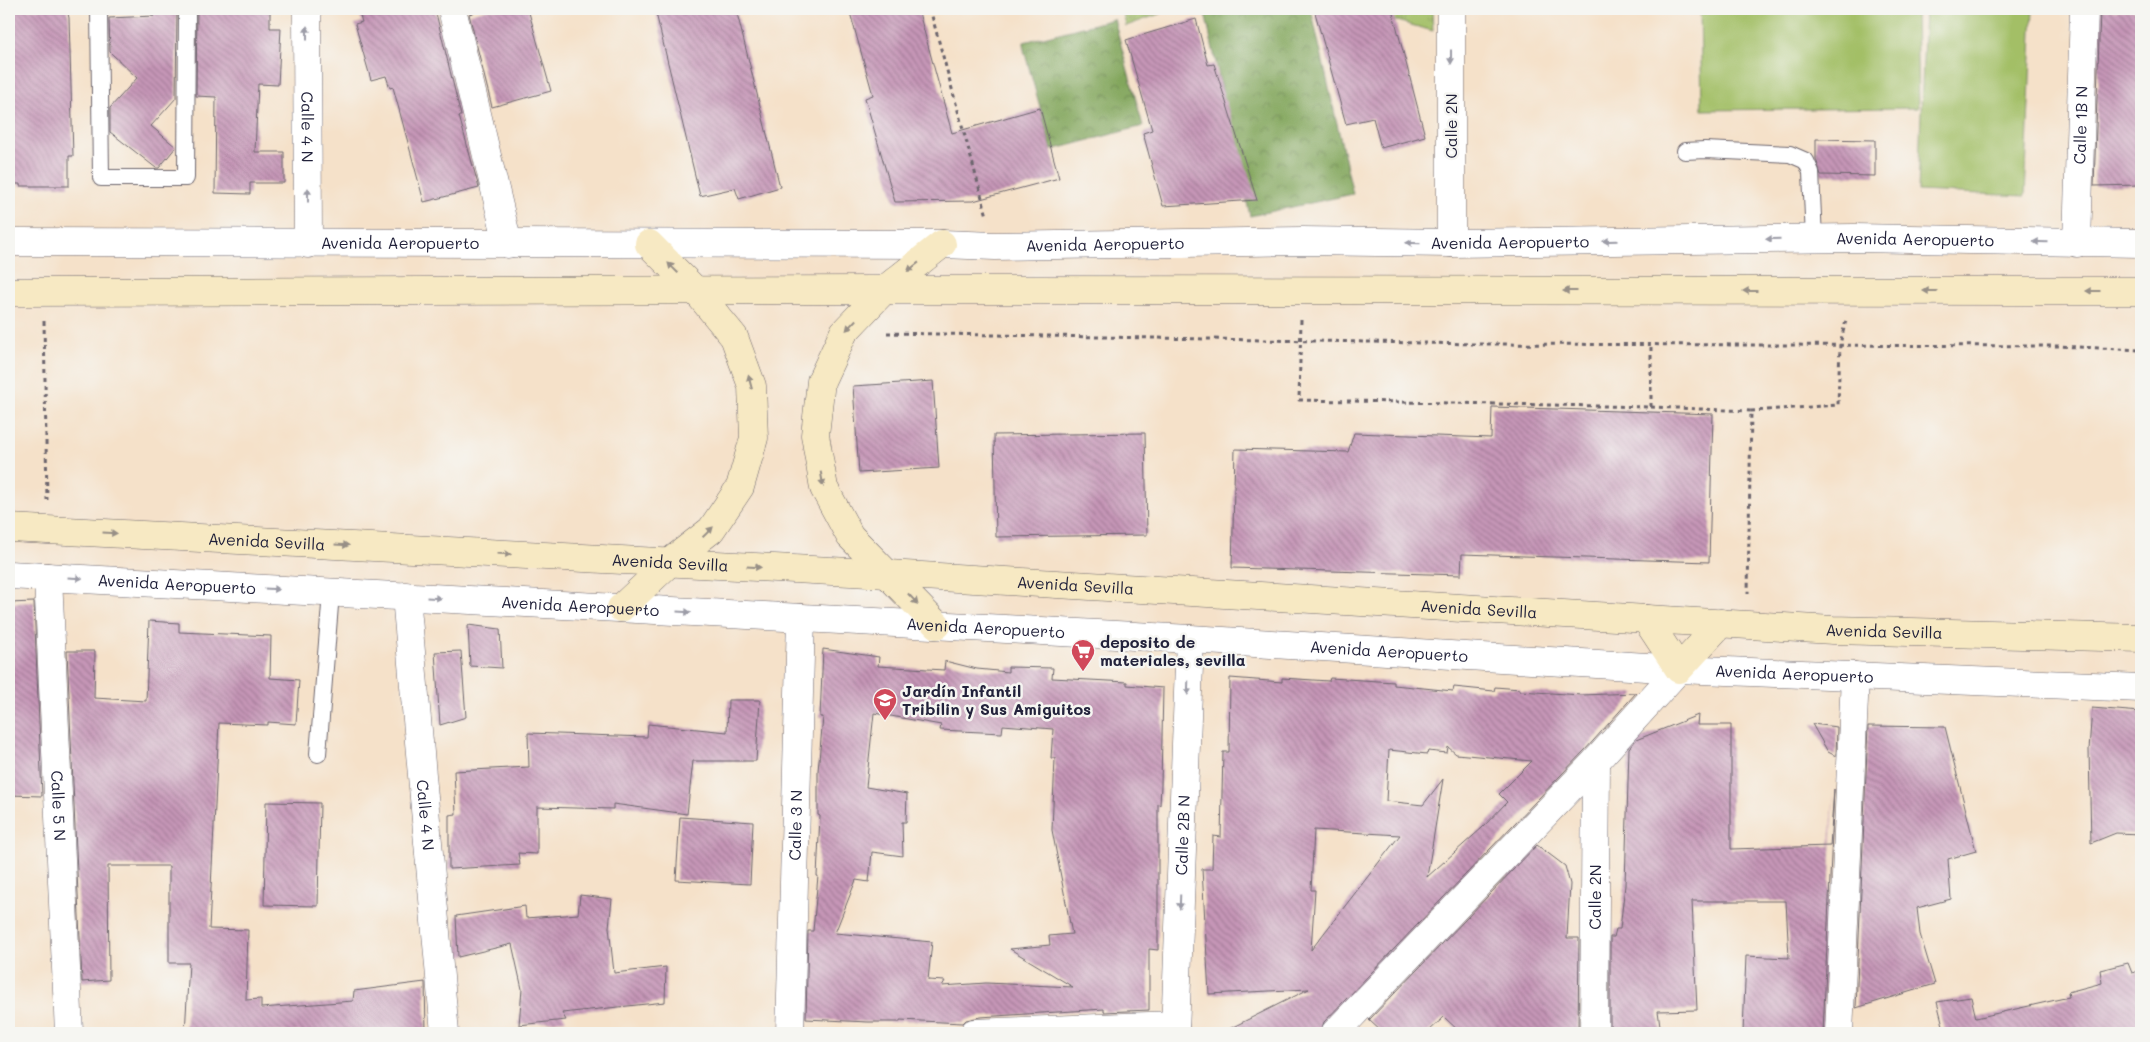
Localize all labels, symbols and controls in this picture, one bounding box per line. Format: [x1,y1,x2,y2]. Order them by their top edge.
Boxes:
one-way arrow [303,25,311,41]
one-way arrow [1447,50,1455,66]
street label: Calle 1B N [2068,85,2092,165]
street label: Calle 4 N [297,92,319,162]
street label: Calle 2N [1440,93,1461,159]
one-way arrow [304,187,312,203]
street label: Avenida Aeropuerto [1835,227,1994,250]
street label: Avenida Aeropuerto [1430,230,1589,253]
street label: Avenida Aeropuerto [321,232,479,253]
street label: Avenida Aeropuerto [1025,232,1184,255]
one-way arrow [1764,235,1780,243]
one-way arrow [1602,237,1618,245]
one-way arrow [2032,238,2048,246]
one-way arrow [1404,239,1420,247]
one-way arrow [907,261,920,272]
one-way arrow [667,262,679,274]
one-way arrow [1562,287,1578,295]
one-way arrow [1742,287,1758,295]
one-way arrow [1922,287,1938,295]
one-way arrow [2084,287,2100,295]
one-way arrow [845,319,857,331]
one-way arrow [745,374,753,389]
one-way arrow [819,471,827,487]
one-way arrow [702,526,714,538]
street label: Avenida Sevilla [208,527,326,555]
one-way arrow [102,529,118,537]
one-way arrow [334,542,350,550]
street label: Avenida Sevilla [611,549,729,576]
one-way arrow [497,550,513,558]
one-way arrow [746,563,762,571]
street label: Avenida Aeropuerto [97,569,257,598]
street label: Avenida Sevilla [1016,571,1135,599]
one-way arrow [67,575,83,583]
one-way arrow [264,586,280,594]
street label: Avenida Aeropuerto [500,591,660,620]
one-way arrow [907,593,919,605]
one-way arrow [427,594,443,602]
street label: Avenida Sevilla [1420,595,1538,622]
one-way arrow [676,608,692,616]
street label: Avenida Aeropuerto [906,613,1065,642]
street label: Avenida Sevilla [1825,619,1943,643]
place label: deposito de materiales, sevilla [1100,631,1246,670]
street label: Avenida Aeropuerto [1309,635,1469,666]
supermarket icon: deposito de materiales, sevilla [1070,638,1096,672]
street label: Avenida Aeropuerto [1715,659,1874,687]
place label: Jardín Infantil Tribilin y Sus Amiguitos [902,680,1091,719]
one-way arrow [1183,680,1191,696]
school or university icon: Jardín Infantil Tribilin y Sus Amiguitos [872,687,898,721]
street label: Calle 5 N [47,770,71,842]
street label: Calle 4 N [412,779,440,851]
street label: Calle 3 N [784,789,806,861]
street label: Calle 2B N [1170,795,1194,876]
street label: Calle 2N [1584,864,1605,930]
one-way arrow [1175,895,1183,911]

